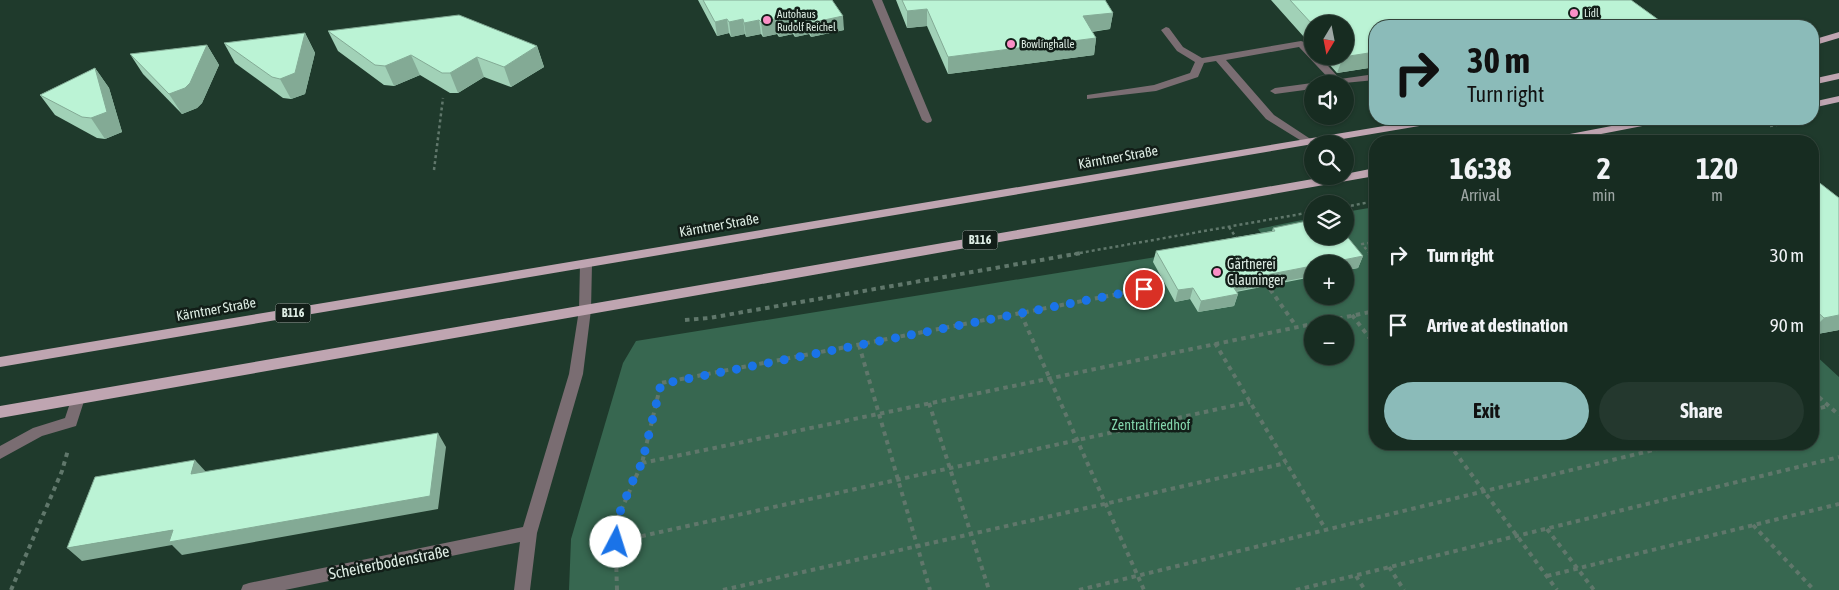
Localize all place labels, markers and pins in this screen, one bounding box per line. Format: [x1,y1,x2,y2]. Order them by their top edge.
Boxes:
marker: Lidl [1568,7,1580,19]
place label: Lidl [1584,7,1599,19]
place label: Autohaus Rudolf Reichel [777,8,836,33]
marker: Autohaus Rudolf Reichel [761,14,773,26]
marker: Bowlinghalle [1005,38,1017,50]
place label: Bowlinghalle [1021,38,1075,50]
place label: Gärtnerei Glauninger [1227,256,1285,288]
marker: Gärtnerei Glauninger [1211,266,1223,278]
pin [1123,268,1165,310]

